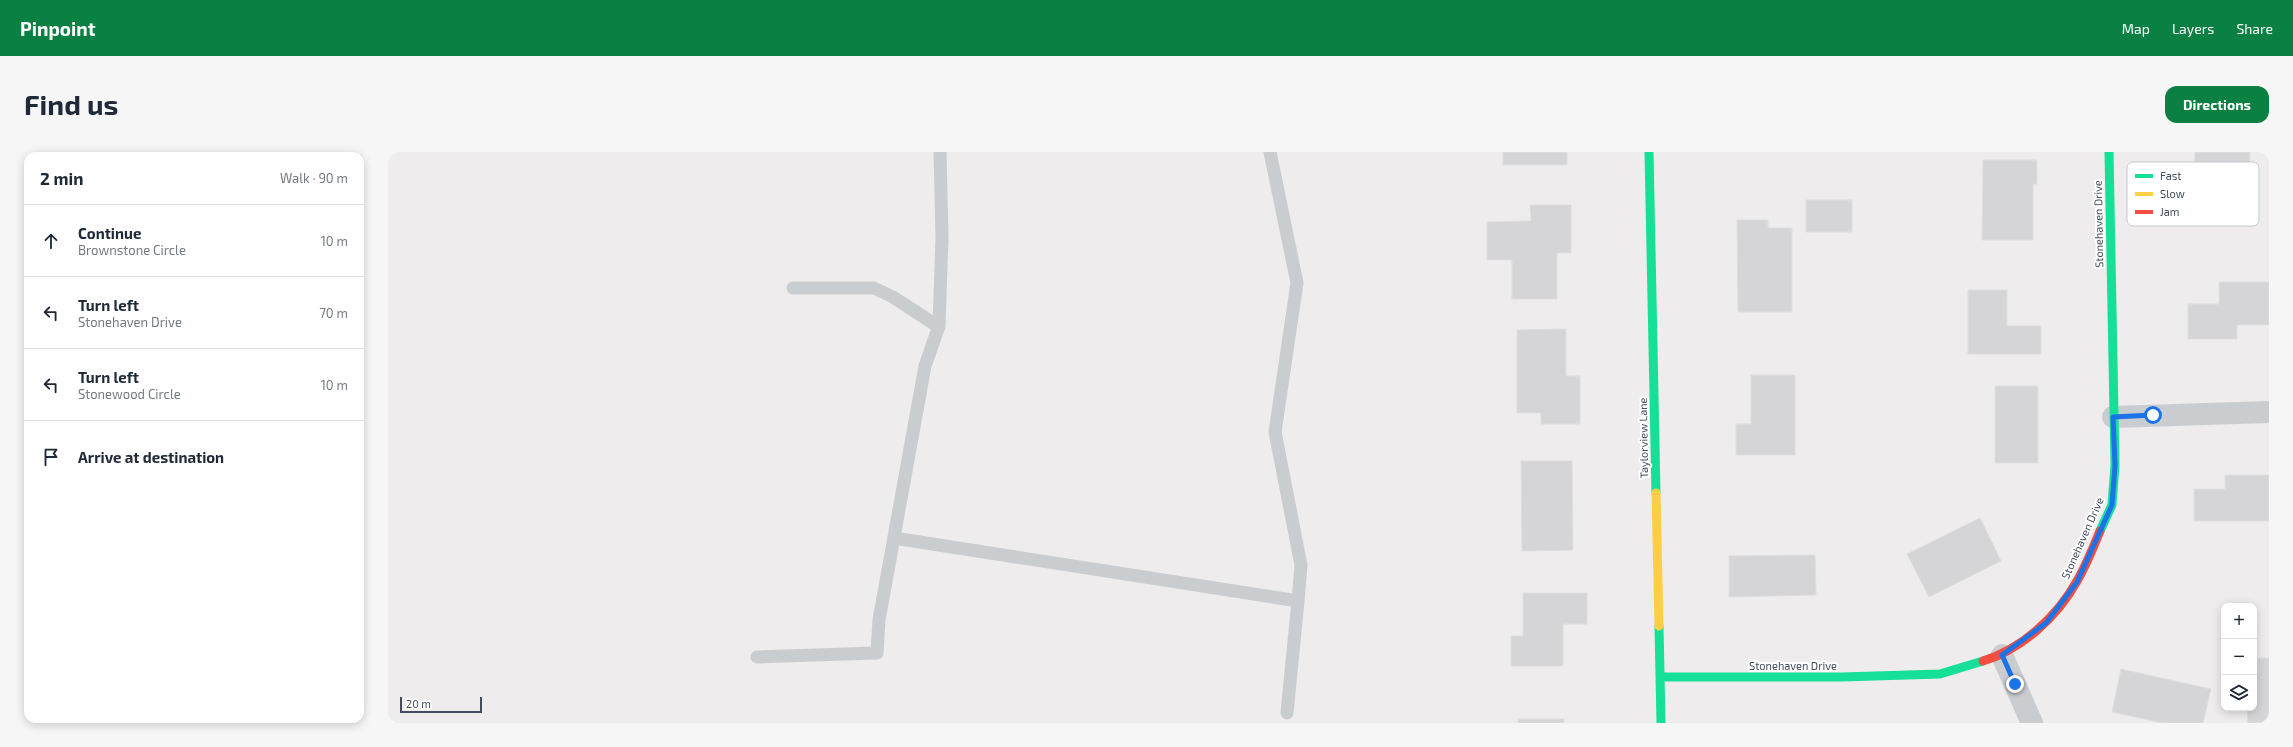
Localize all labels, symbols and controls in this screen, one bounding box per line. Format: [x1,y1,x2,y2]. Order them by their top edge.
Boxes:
text: Pinpoint [20,17,95,40]
text: Map [2122,20,2150,37]
text: Layers [2172,20,2214,37]
text: Share [2236,20,2273,37]
button: Directions [2165,86,2269,123]
text: Find us [24,87,118,121]
legend [2127,162,2259,226]
text: 2 min [40,168,83,188]
text: Fast [2160,169,2182,182]
text: Walk · 90 m [280,170,348,186]
street label: Stonehaven Drive [2091,180,2105,268]
text: Slow [2160,187,2185,200]
text: Jam [2160,205,2179,218]
text: Continue [78,224,141,242]
icon: ahead [40,230,62,252]
text: 10 m [321,233,348,249]
text: Brownstone Circle [78,242,186,258]
text: Turn left [78,296,139,314]
icon: left [40,302,62,324]
text: 70 m [319,305,348,321]
text: Stonehaven Drive [78,314,182,330]
text: Turn left [78,368,139,386]
icon: left [40,374,62,396]
text: 10 m [321,377,348,393]
text: Stonewood Circle [78,386,181,402]
street label: Taylorview Lane [1636,397,1650,479]
route start [2144,406,2162,424]
icon: arrive [40,446,62,468]
text: Arrive at destination [78,448,224,466]
street label: Stonehaven Drive [2058,495,2106,581]
map controls [2221,603,2257,711]
button: + [2221,603,2257,639]
button: − [2221,639,2257,675]
street label: Stonehaven Drive [1749,659,1837,672]
route end [2006,675,2024,693]
button: layers [2221,675,2257,711]
scale bar [400,695,482,714]
text: 20 m [406,697,431,710]

